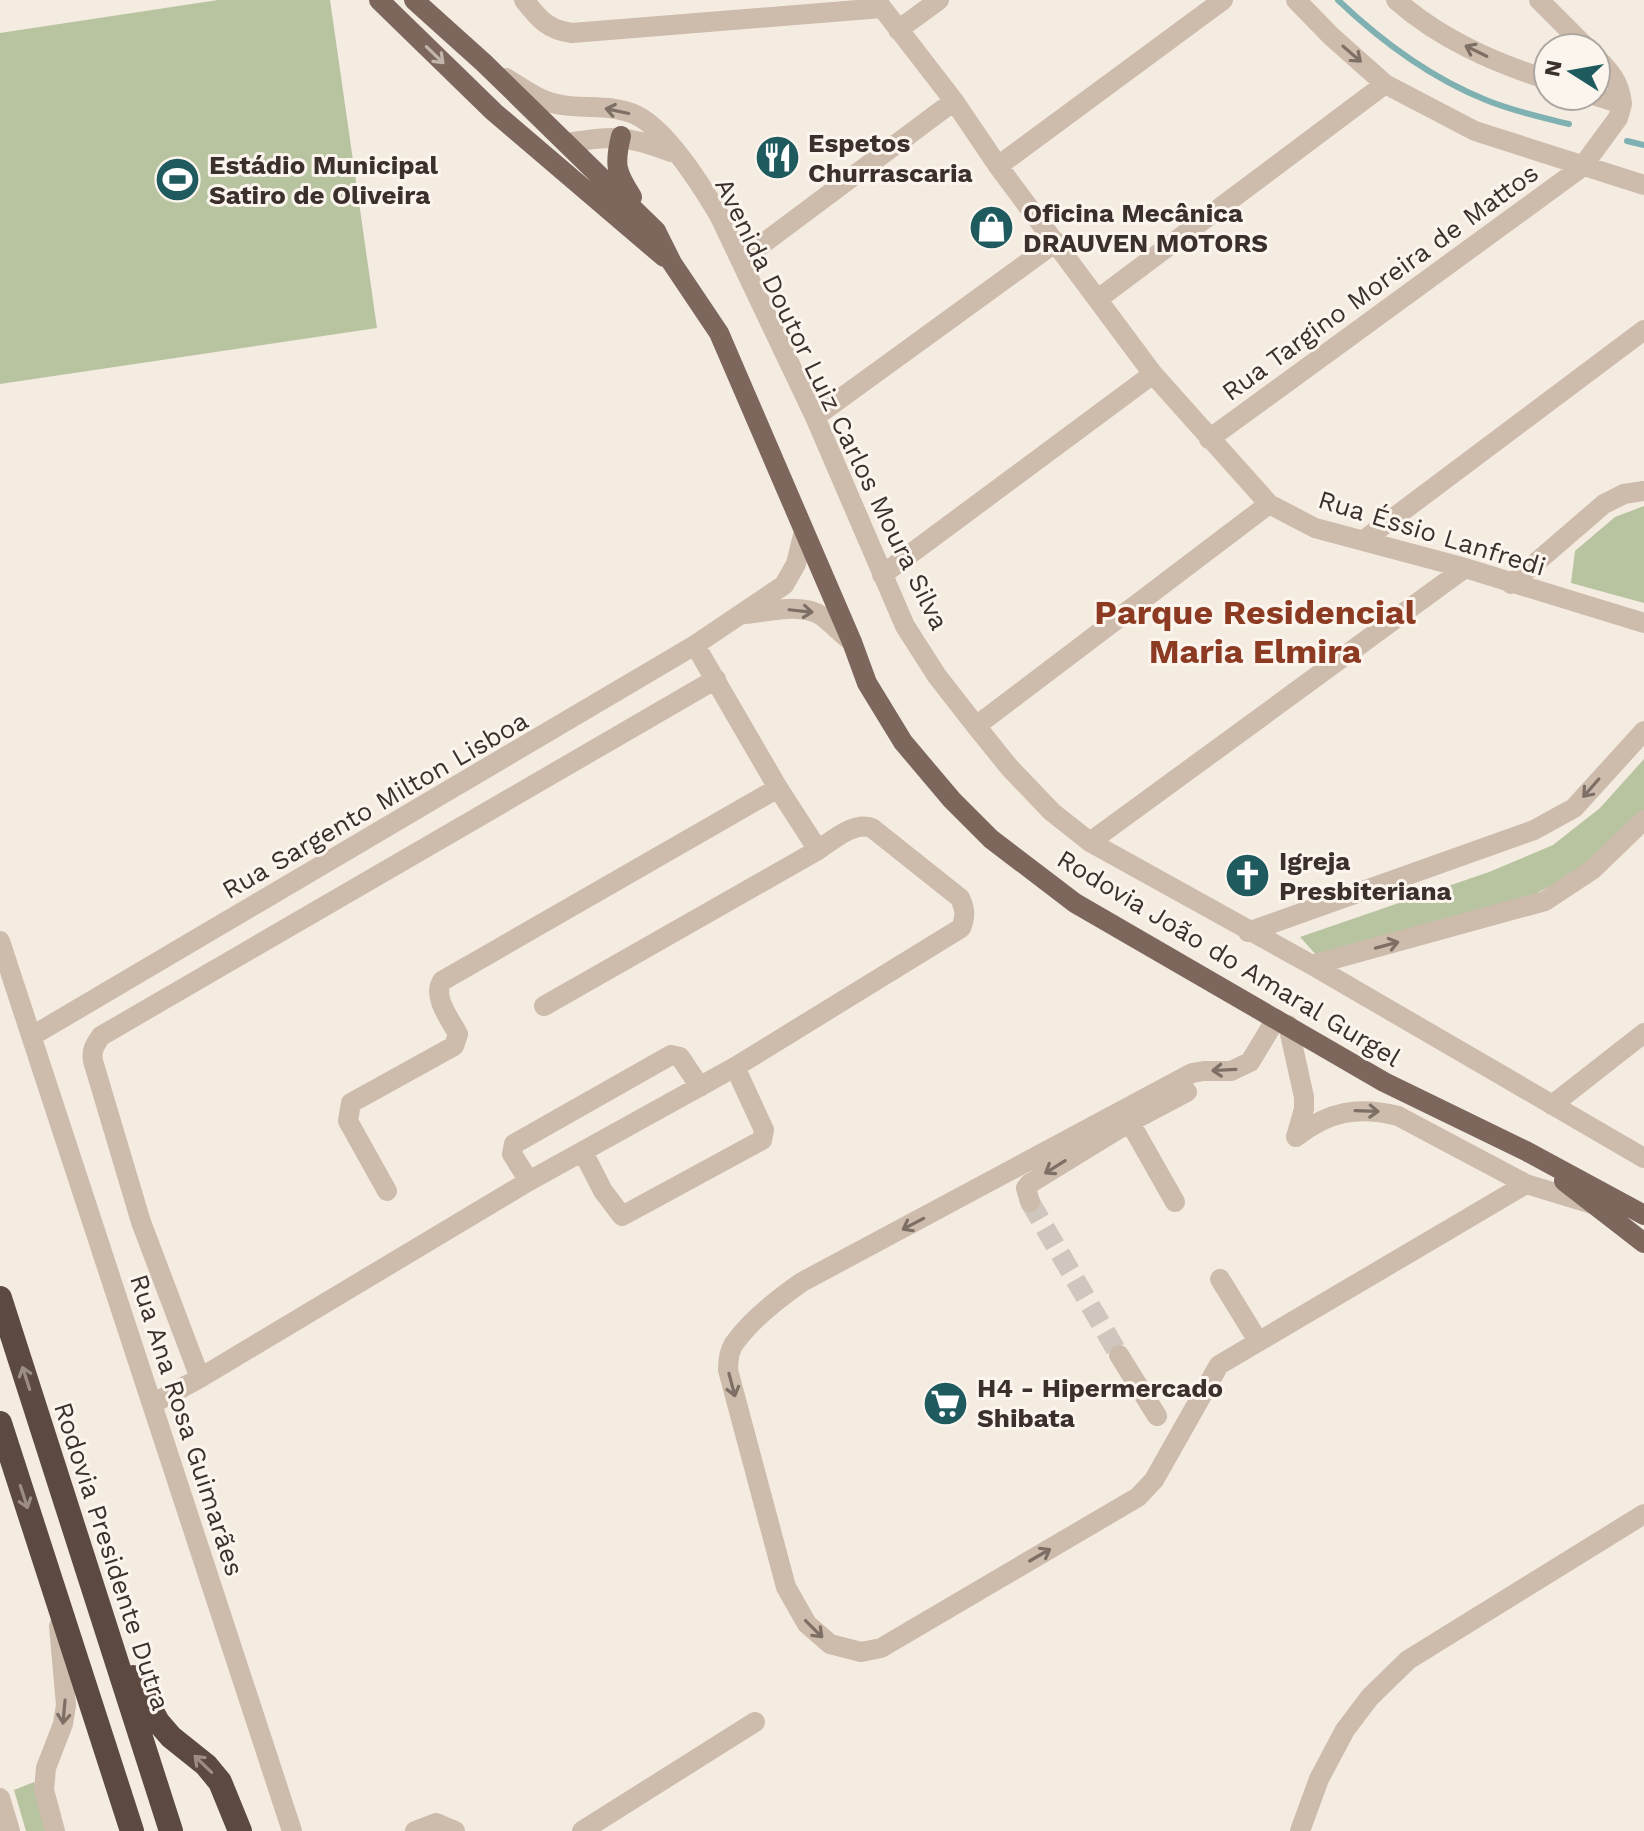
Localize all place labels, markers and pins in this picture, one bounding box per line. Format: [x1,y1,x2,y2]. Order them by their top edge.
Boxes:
place label: Espetos Churrascaria [808,128,973,188]
restaurant icon: Espetos Churrascaria [753,134,801,182]
place label: Estádio Municipal Satiro de Oliveira [209,150,439,210]
sports icon: Estádio Municipal Satiro de Oliveira [154,156,202,204]
place label: Oficina Mecânica DRAUVEN MOTORS [1023,198,1268,258]
shop icon: Oficina Mecânica DRAUVEN MOTORS [968,204,1016,252]
place label: Igreja Presbiteriana [1279,846,1452,906]
church icon: Igreja Presbiteriana [1224,852,1272,900]
place label: H4 - Hipermercado Shibata [977,1373,1223,1433]
supermarket icon: H4 - Hipermercado Shibata [922,1379,970,1427]

